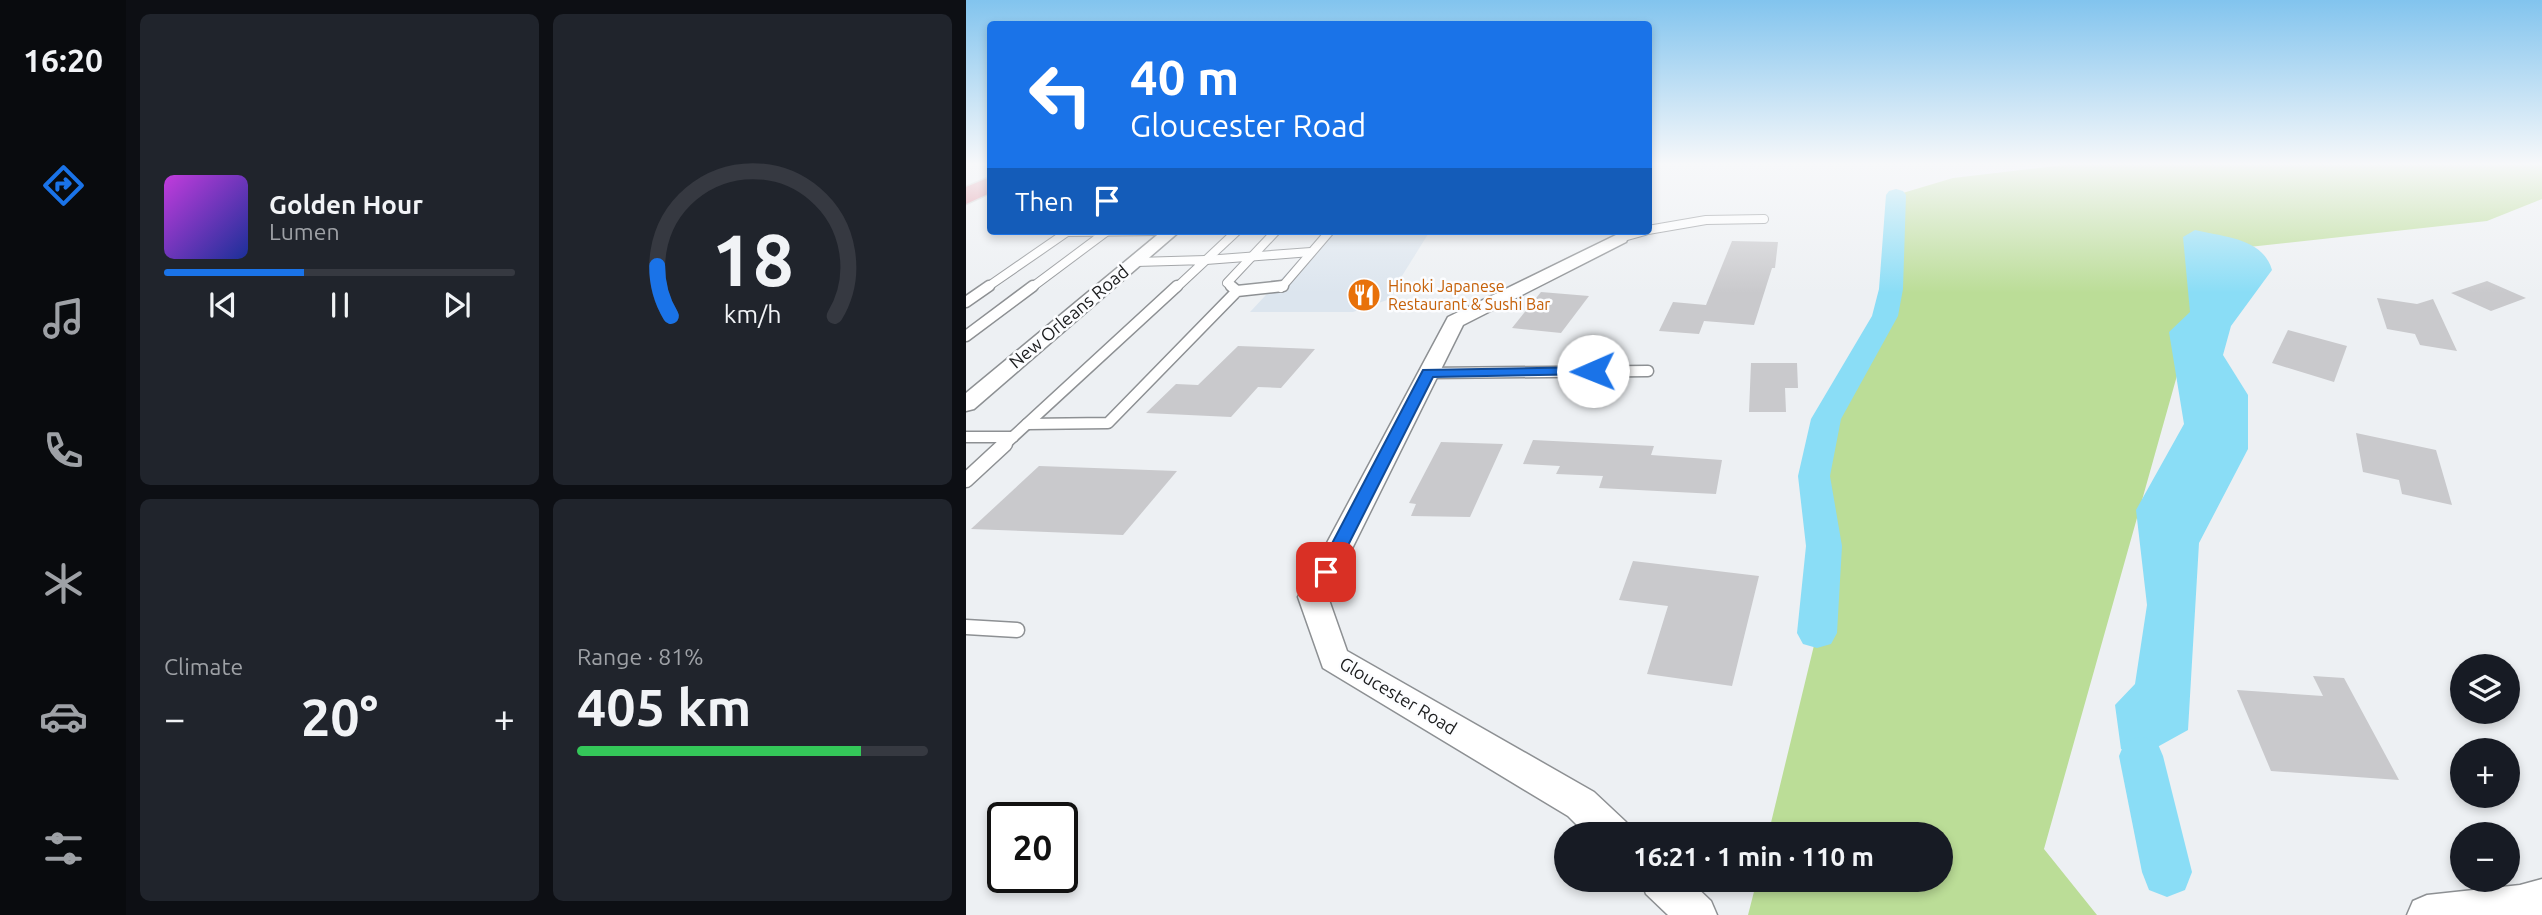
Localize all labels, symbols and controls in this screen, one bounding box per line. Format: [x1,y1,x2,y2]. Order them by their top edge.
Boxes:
text: 16:20 [23,42,103,78]
icon: left [1015,49,1106,140]
text: 40 m [1130,49,1239,104]
text: Gloucester Road [1130,107,1366,143]
icon: directions [39,161,88,210]
icon: arrive [1088,182,1126,220]
text: Then [1015,187,1074,216]
text: Golden Hour [269,190,423,219]
text: 18 [711,218,794,300]
text: Lumen [269,219,340,244]
street label: New Orleans Road [1005,261,1132,372]
restaurant icon: Hinoki Japanese Restaurant & Sushi Bar [1345,276,1383,314]
place label: Hinoki Japanese Restaurant & Sushi Bar [1388,277,1550,313]
icon: previous [204,286,242,324]
icon: pause [321,286,359,324]
icon: next [438,286,476,324]
icon: music [39,294,88,343]
text: km/h [724,300,781,328]
position arrow [1556,334,1630,408]
icon: phone [39,426,88,475]
pin [1296,542,1356,602]
icon: arrive [1307,553,1345,591]
icon: climate [39,559,88,608]
text: Range · 81% [577,644,704,669]
street label: Gloucester Road [1336,652,1461,738]
text: Climate [164,654,243,679]
map controls [2450,654,2520,892]
button: layers [2450,654,2520,724]
text: 405 km [577,678,751,736]
text: 20° [301,688,378,746]
icon: car [39,692,88,741]
text: − [164,697,185,739]
text: + [494,697,515,739]
button: + [2450,738,2520,808]
speed limit sign: 20 [987,802,1078,893]
button: − [2450,822,2520,892]
icon: filters [39,824,88,873]
text: 16:21 · 1 min · 110 m [1633,842,1874,871]

